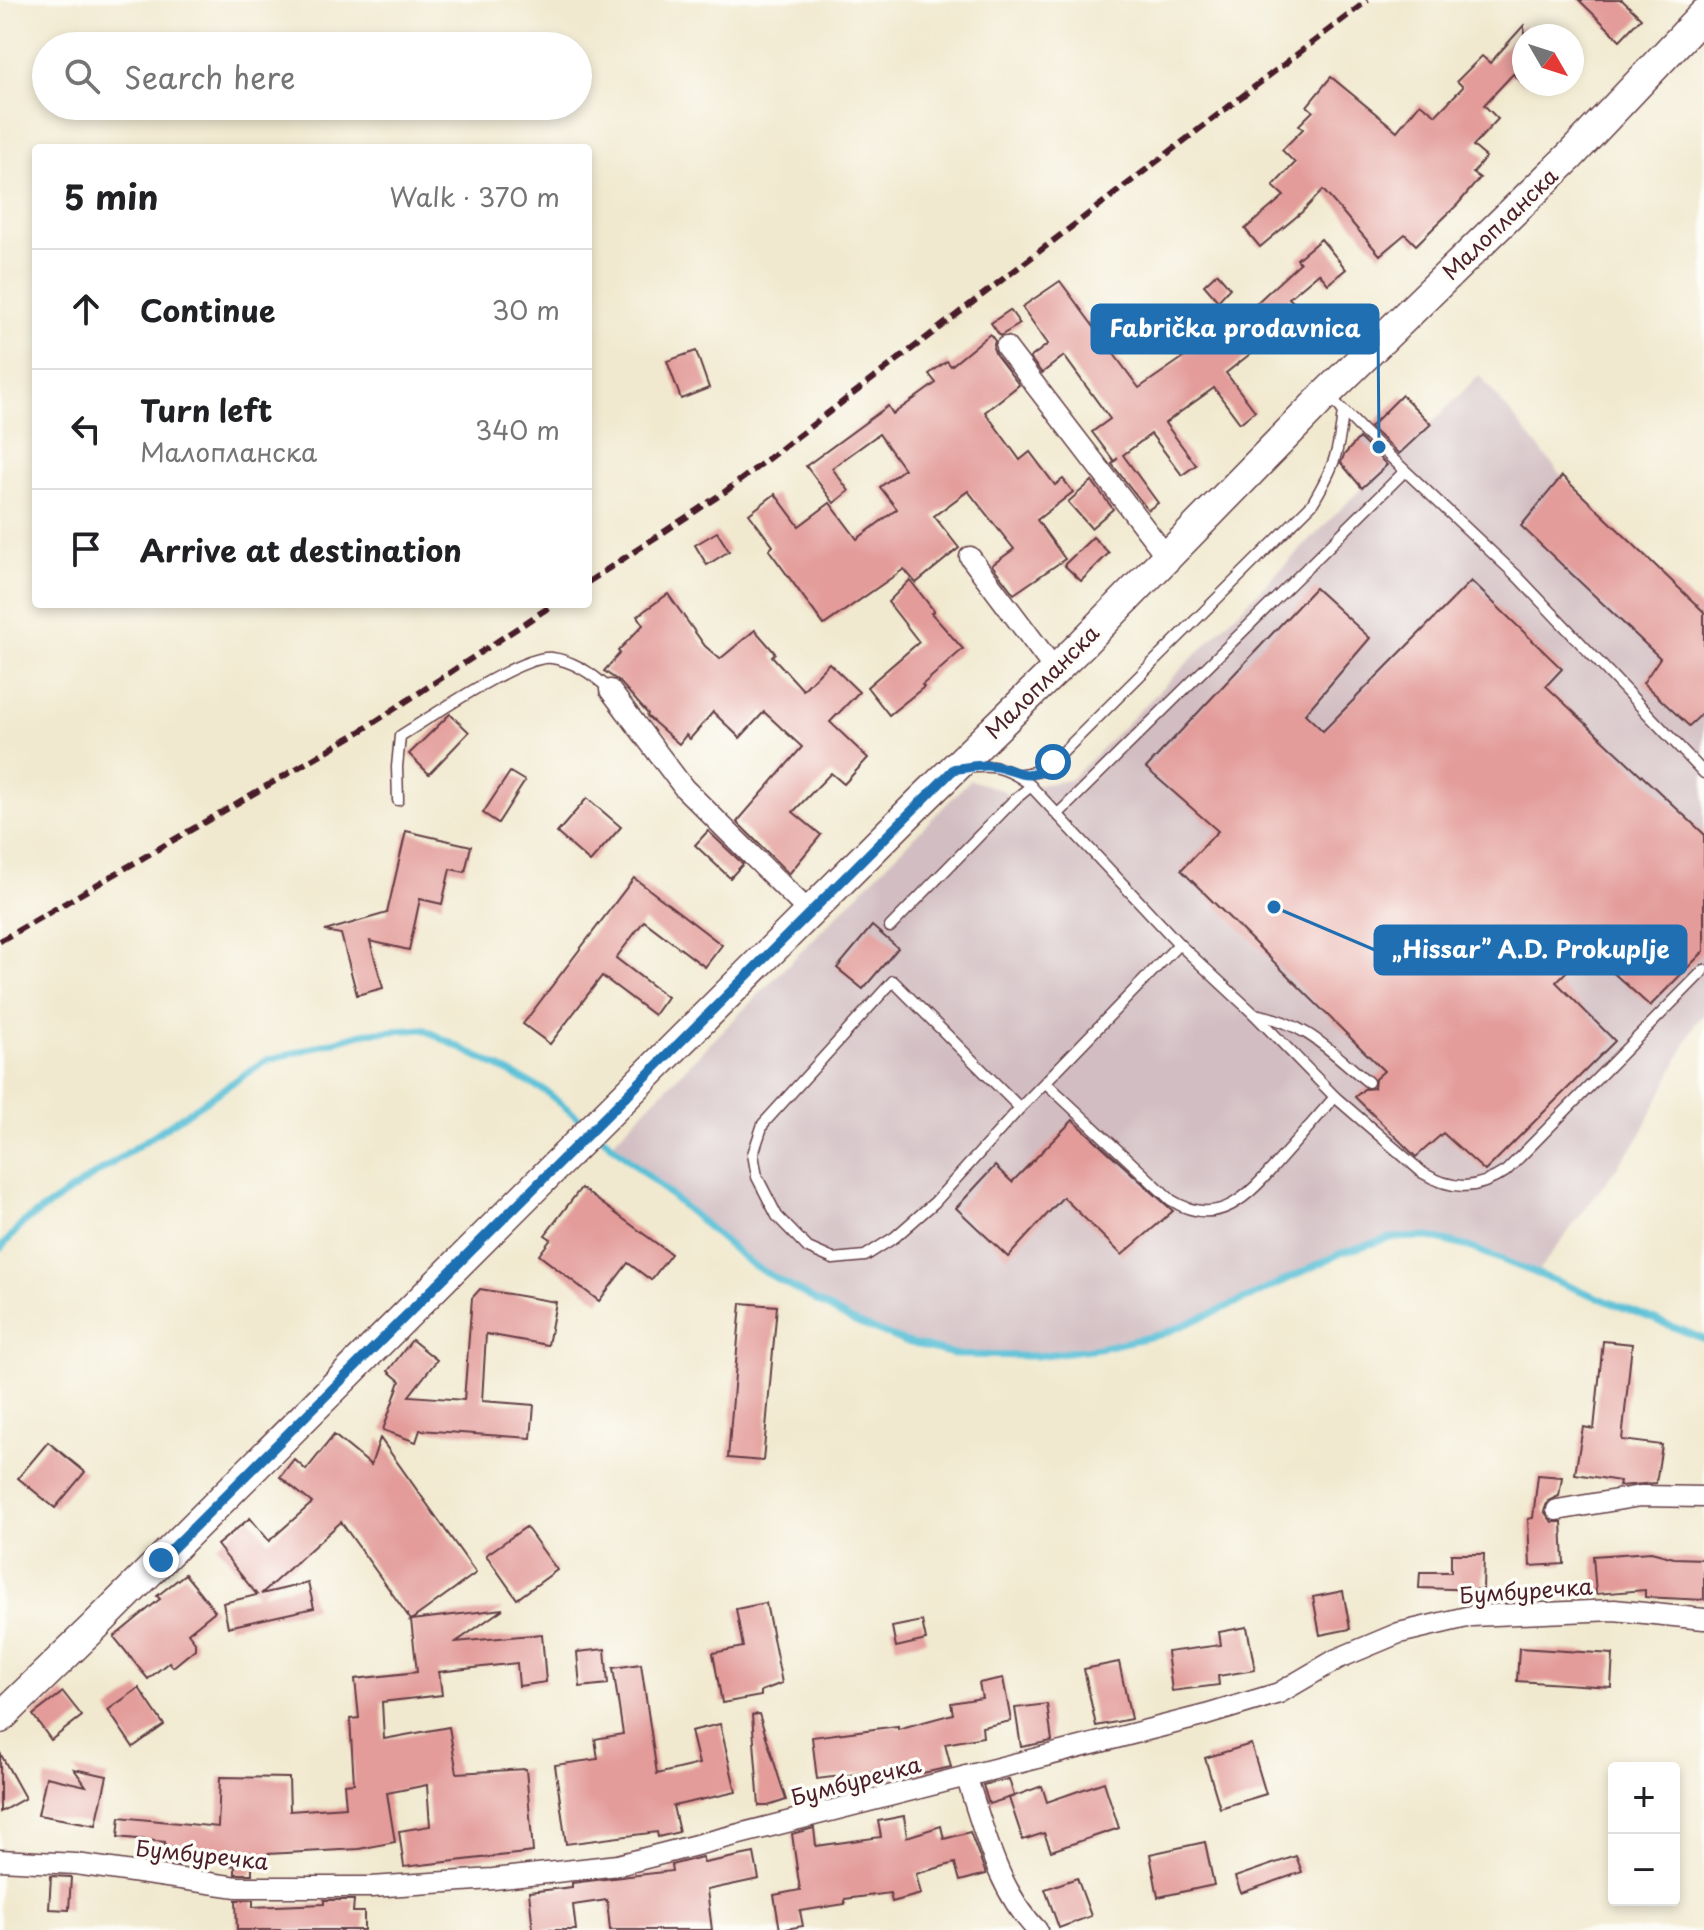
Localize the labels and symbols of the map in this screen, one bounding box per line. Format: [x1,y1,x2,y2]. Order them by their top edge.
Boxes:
north arrow [1512,24,1584,96]
street label: Малопланска [1434,159,1565,287]
callout: Fabrička prodavnica [1092,305,1378,353]
text: Fabrička prodavnica [1109,309,1361,345]
street label: Малопланска [976,616,1106,746]
route start [1035,744,1071,780]
callout: „Hissar” A.D. Prokuplje [1375,926,1686,974]
text: „Hissar” A.D. Prokuplje [1392,930,1670,966]
route end [143,1542,179,1578]
street label: Бумбуречка [1458,1568,1594,1611]
street label: Бумбуречка [787,1746,924,1813]
street label: Бумбуречка [134,1830,270,1877]

